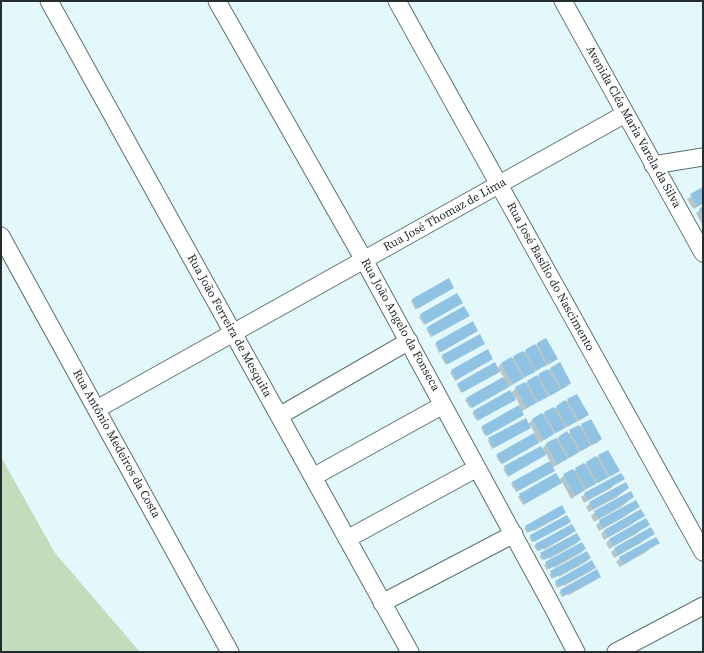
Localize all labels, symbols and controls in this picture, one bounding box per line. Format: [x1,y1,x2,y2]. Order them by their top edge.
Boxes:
street label: Avenida Cléa Maria Varela da Silva [582,43,684,211]
street label: Rua José Thomaz de Lima [381,175,509,255]
street label: Rua José Basílio do Nascimento [503,200,597,354]
street label: Rua João Ferreira de Mesquita [184,252,274,400]
street label: Rua João Angelo da Fonseca [357,256,443,394]
street label: Rua Antônio Medeiros da Costa [69,367,163,521]

